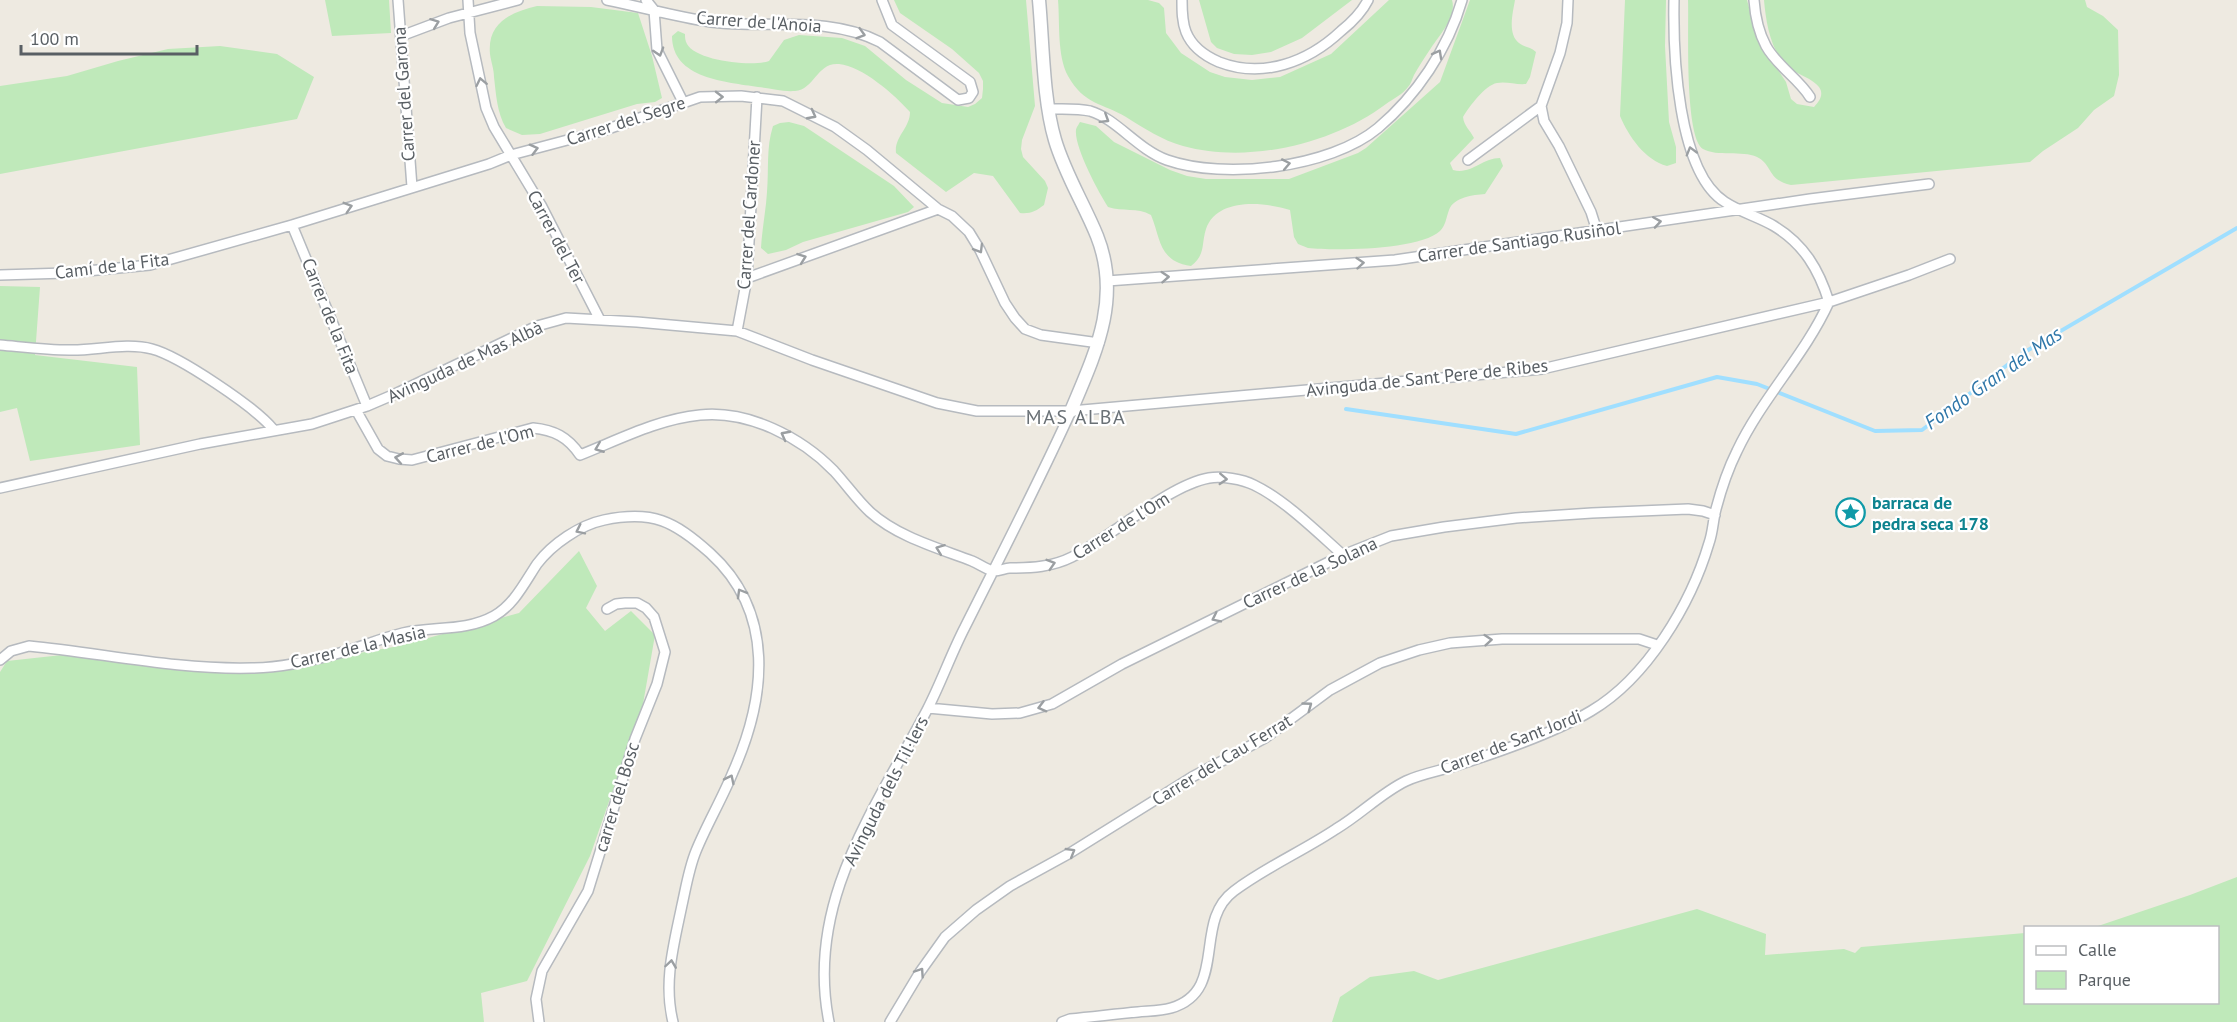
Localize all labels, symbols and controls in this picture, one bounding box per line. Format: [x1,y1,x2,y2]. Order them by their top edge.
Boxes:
street label: Carrer de l'Anoia [696,6,822,37]
scale bar [21,18,196,56]
one-way arrow [429,18,440,30]
street label: Carrer del Garona [387,26,420,162]
text: 100 m [30,27,79,50]
one-way arrow [855,27,866,39]
one-way arrow [652,46,664,57]
one-way arrow [1430,50,1442,60]
one-way arrow [475,78,488,88]
street label: Carrer del Segre [564,90,688,151]
one-way arrow [715,90,724,103]
one-way arrow [806,107,817,119]
one-way arrow [1099,112,1109,124]
street label: Carrer del Cardoner [732,140,765,290]
one-way arrow [528,143,538,156]
one-way arrow [1686,146,1698,157]
one-way arrow [1281,158,1291,171]
street label: Carrer del Ter [522,186,591,287]
one-way arrow [342,202,353,214]
street label: Carrer de Santiago Rusiñol [1416,216,1623,267]
one-way arrow [1652,216,1662,228]
one-way arrow [972,243,983,253]
street label: Camí de la Fita [53,247,170,284]
one-way arrow [796,253,807,265]
street label: Carrer de la Fita [297,254,364,377]
one-way arrow [1355,257,1364,270]
one-way arrow [1161,271,1170,284]
street label: Avinguda de Mas Albà [383,315,546,408]
water label: Fondo Gran del Mas [1919,321,2067,435]
street label: Avinguda de Sant Pere de Ribes [1305,353,1549,402]
district label: MAS ALBA [1026,404,1126,430]
street label: Carrer de l'Om [424,419,536,468]
one-way arrow [780,431,791,442]
one-way arrow [594,441,605,453]
one-way arrow [395,453,404,465]
one-way arrow [1219,472,1228,485]
street label: Carrer de l'Om [1068,487,1174,565]
place label: barraca de pedra seca 178 [1872,491,1989,535]
place icon: barraca de pedra seca 178 [1835,497,1867,529]
one-way arrow [575,523,586,535]
street label: Carrer de la Solana [1239,531,1381,614]
one-way arrow [935,544,946,556]
one-way arrow [1045,559,1056,571]
one-way arrow [737,589,748,599]
one-way arrow [1211,611,1222,622]
street label: Carrer de la Masia [288,620,428,673]
one-way arrow [1483,633,1492,646]
one-way arrow [1037,699,1047,712]
one-way arrow [1301,702,1312,713]
street label: Carrer de Sant Jordi [1437,704,1585,779]
street label: Carrer del Cau Ferrat [1148,709,1296,810]
street label: Avinguda dels Til·lers [838,712,933,869]
street label: carrer del Bosc [589,739,644,855]
one-way arrow [722,775,734,786]
one-way arrow [1065,848,1075,860]
legend [2024,926,2219,1004]
text: Calle [2078,938,2117,961]
one-way arrow [664,959,676,969]
one-way arrow [913,968,924,979]
text: Parque [2078,968,2131,991]

